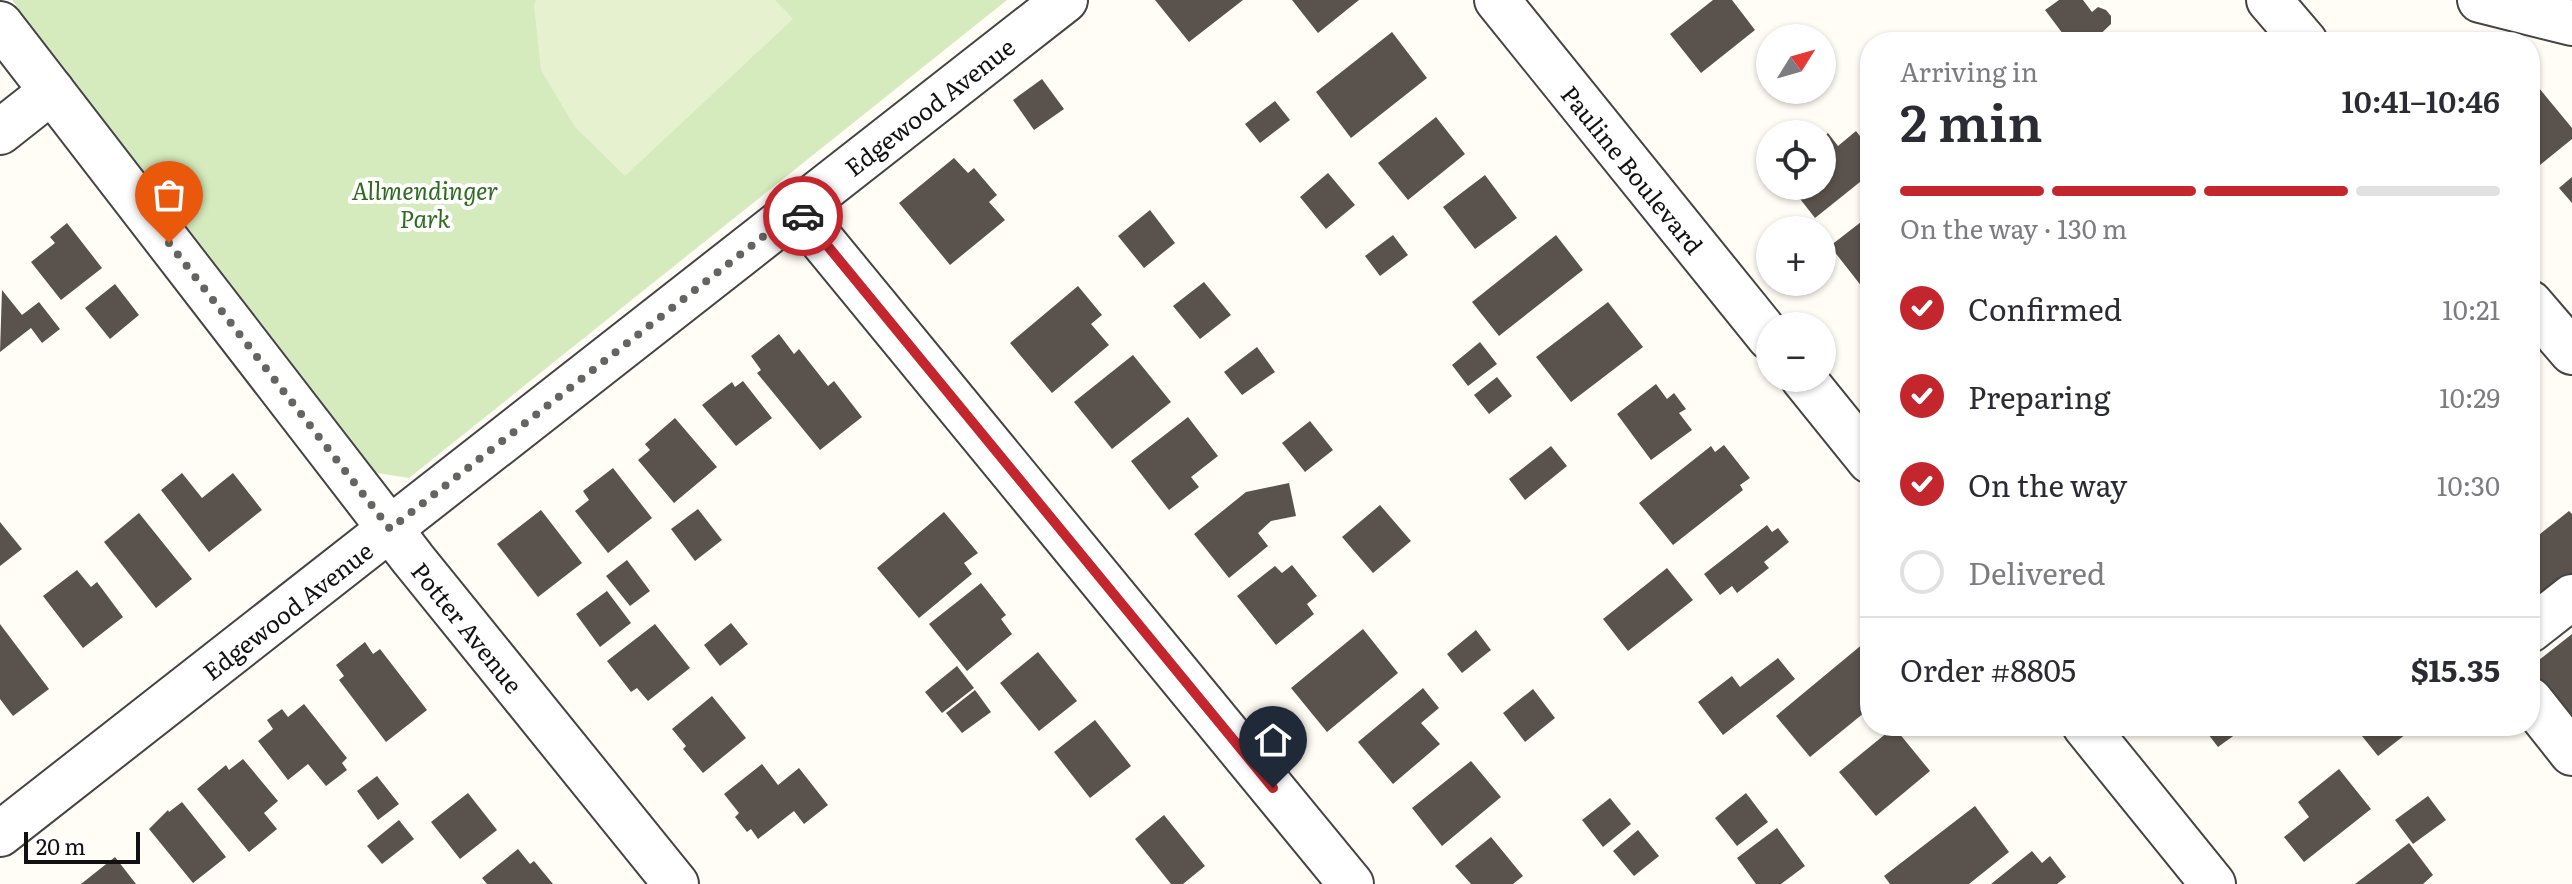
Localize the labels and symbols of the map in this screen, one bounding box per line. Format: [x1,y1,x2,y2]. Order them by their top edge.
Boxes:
north arrow [1756,24,1836,104]
street label: Edgewood Avenue [837,28,1021,184]
street label: Pauline Boulevard [1554,77,1712,261]
pin [135,161,203,243]
park label: Allmendinger Park [352,172,498,235]
courier [763,176,843,256]
street label: Edgewood Avenue [195,532,379,688]
street label: Potter Avenue [404,554,532,700]
pin [1239,706,1307,788]
scale bar [24,828,140,864]

